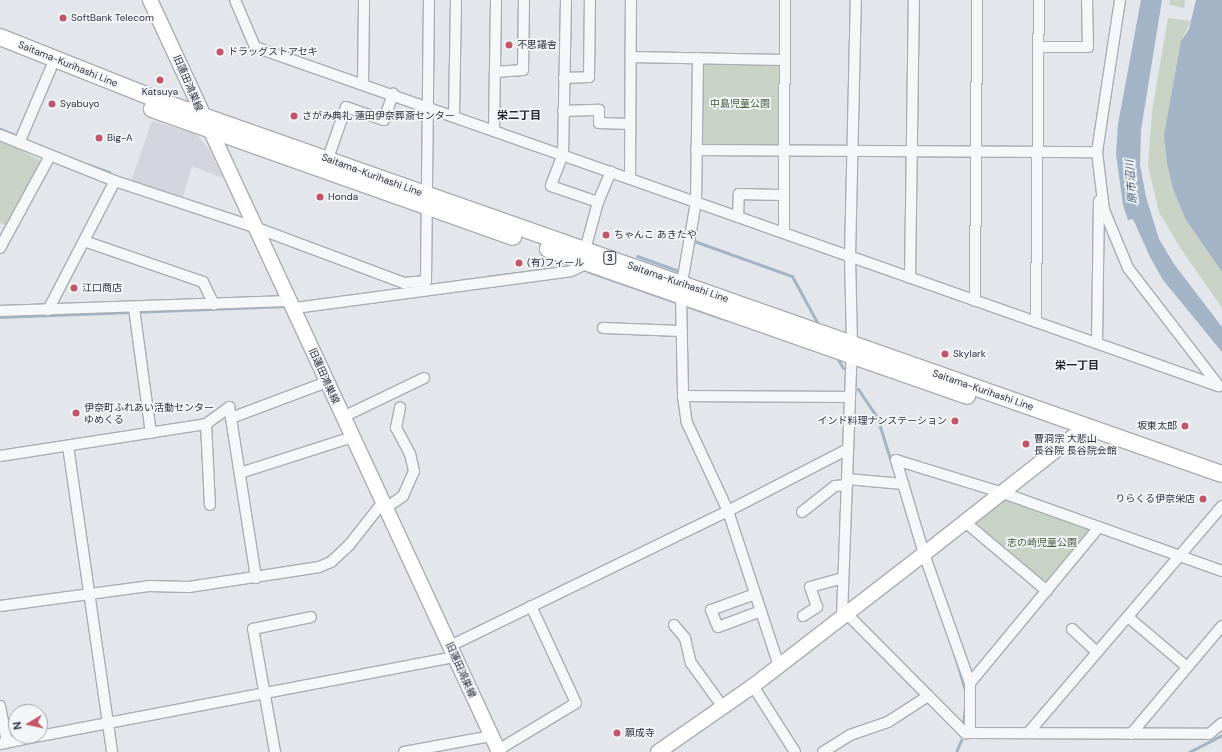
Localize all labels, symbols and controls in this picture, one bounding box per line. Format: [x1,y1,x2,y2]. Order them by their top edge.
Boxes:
place label: SoftBank Telecom [71,12,154,24]
marker: SoftBank Telecom [58,13,68,23]
street label: Saitama-Kurihashi Line [16,39,120,89]
place label: 不思議舎 [517,39,557,51]
marker: 不思議舎 [504,40,514,50]
place label: ドラッグストアセキ [228,46,318,58]
marker: ドラッグストアセキ [215,47,225,57]
street label: 旧蓮田鴻巣線 [171,53,205,113]
marker: Katsuya [155,75,165,85]
place label: Katsuya [142,86,178,98]
place label: Syabuyo [60,98,99,110]
park label: 中島児童公園 [710,98,770,110]
marker: Syabuyo [47,99,57,109]
district label: 栄二丁目 [497,108,541,122]
place label: さがみ典礼 蓮田伊奈葬斎センター [302,110,455,122]
marker: さがみ典礼 蓮田伊奈葬斎センター [289,111,299,121]
place label: Big-A [107,132,133,144]
marker: Big-A [94,133,104,143]
street label: Saitama-Kurihashi Line [320,151,424,199]
water label: 原市沼川 [1123,160,1139,204]
place label: Honda [328,191,358,203]
marker: Honda [315,192,325,202]
place label: ちゃんこ あきたや [614,229,697,241]
marker: ちゃんこ あきたや [601,230,611,240]
road number: 3 [603,251,617,265]
place label: (有)フィール [527,257,584,269]
marker: (有)フィール [514,258,524,268]
street label: Saitama-Kurihashi Line [626,259,730,305]
place label: 江口商店 [82,282,122,294]
marker: 江口商店 [69,283,79,293]
street label: 旧蓮田鴻巣線 [306,346,342,406]
place label: Skylark [953,348,986,360]
marker: Skylark [940,349,950,359]
district label: 栄一丁目 [1055,358,1099,372]
street label: Saitama-Kurihashi Line [931,367,1035,413]
place label: 伊奈町ふれあい活動センター ゆめくる [84,401,214,424]
marker: 伊奈町ふれあい活動センター ゆめくる [71,408,81,418]
place label: インド料理ナンステーション [817,415,947,427]
marker: インド料理ナンステーション [950,416,960,426]
place label: 坂東太郎 [1137,420,1177,432]
marker: 坂東太郎 [1180,421,1190,431]
place label: 曹洞宗 大悲山 長谷院 長谷院会館 [1034,432,1117,456]
marker: 曹洞宗 大悲山 長谷院 長谷院会館 [1021,439,1031,449]
place label: りらくる伊奈栄店 [1115,493,1195,505]
marker: りらくる伊奈栄店 [1198,494,1208,504]
park label: 志の崎児童公園 [1007,537,1077,549]
street label: 旧蓮田鴻巣線 [443,640,479,700]
north arrow [8,704,48,744]
text: N [10,721,25,731]
place label: 願成寺 [625,727,655,739]
marker: 願成寺 [612,728,622,738]

